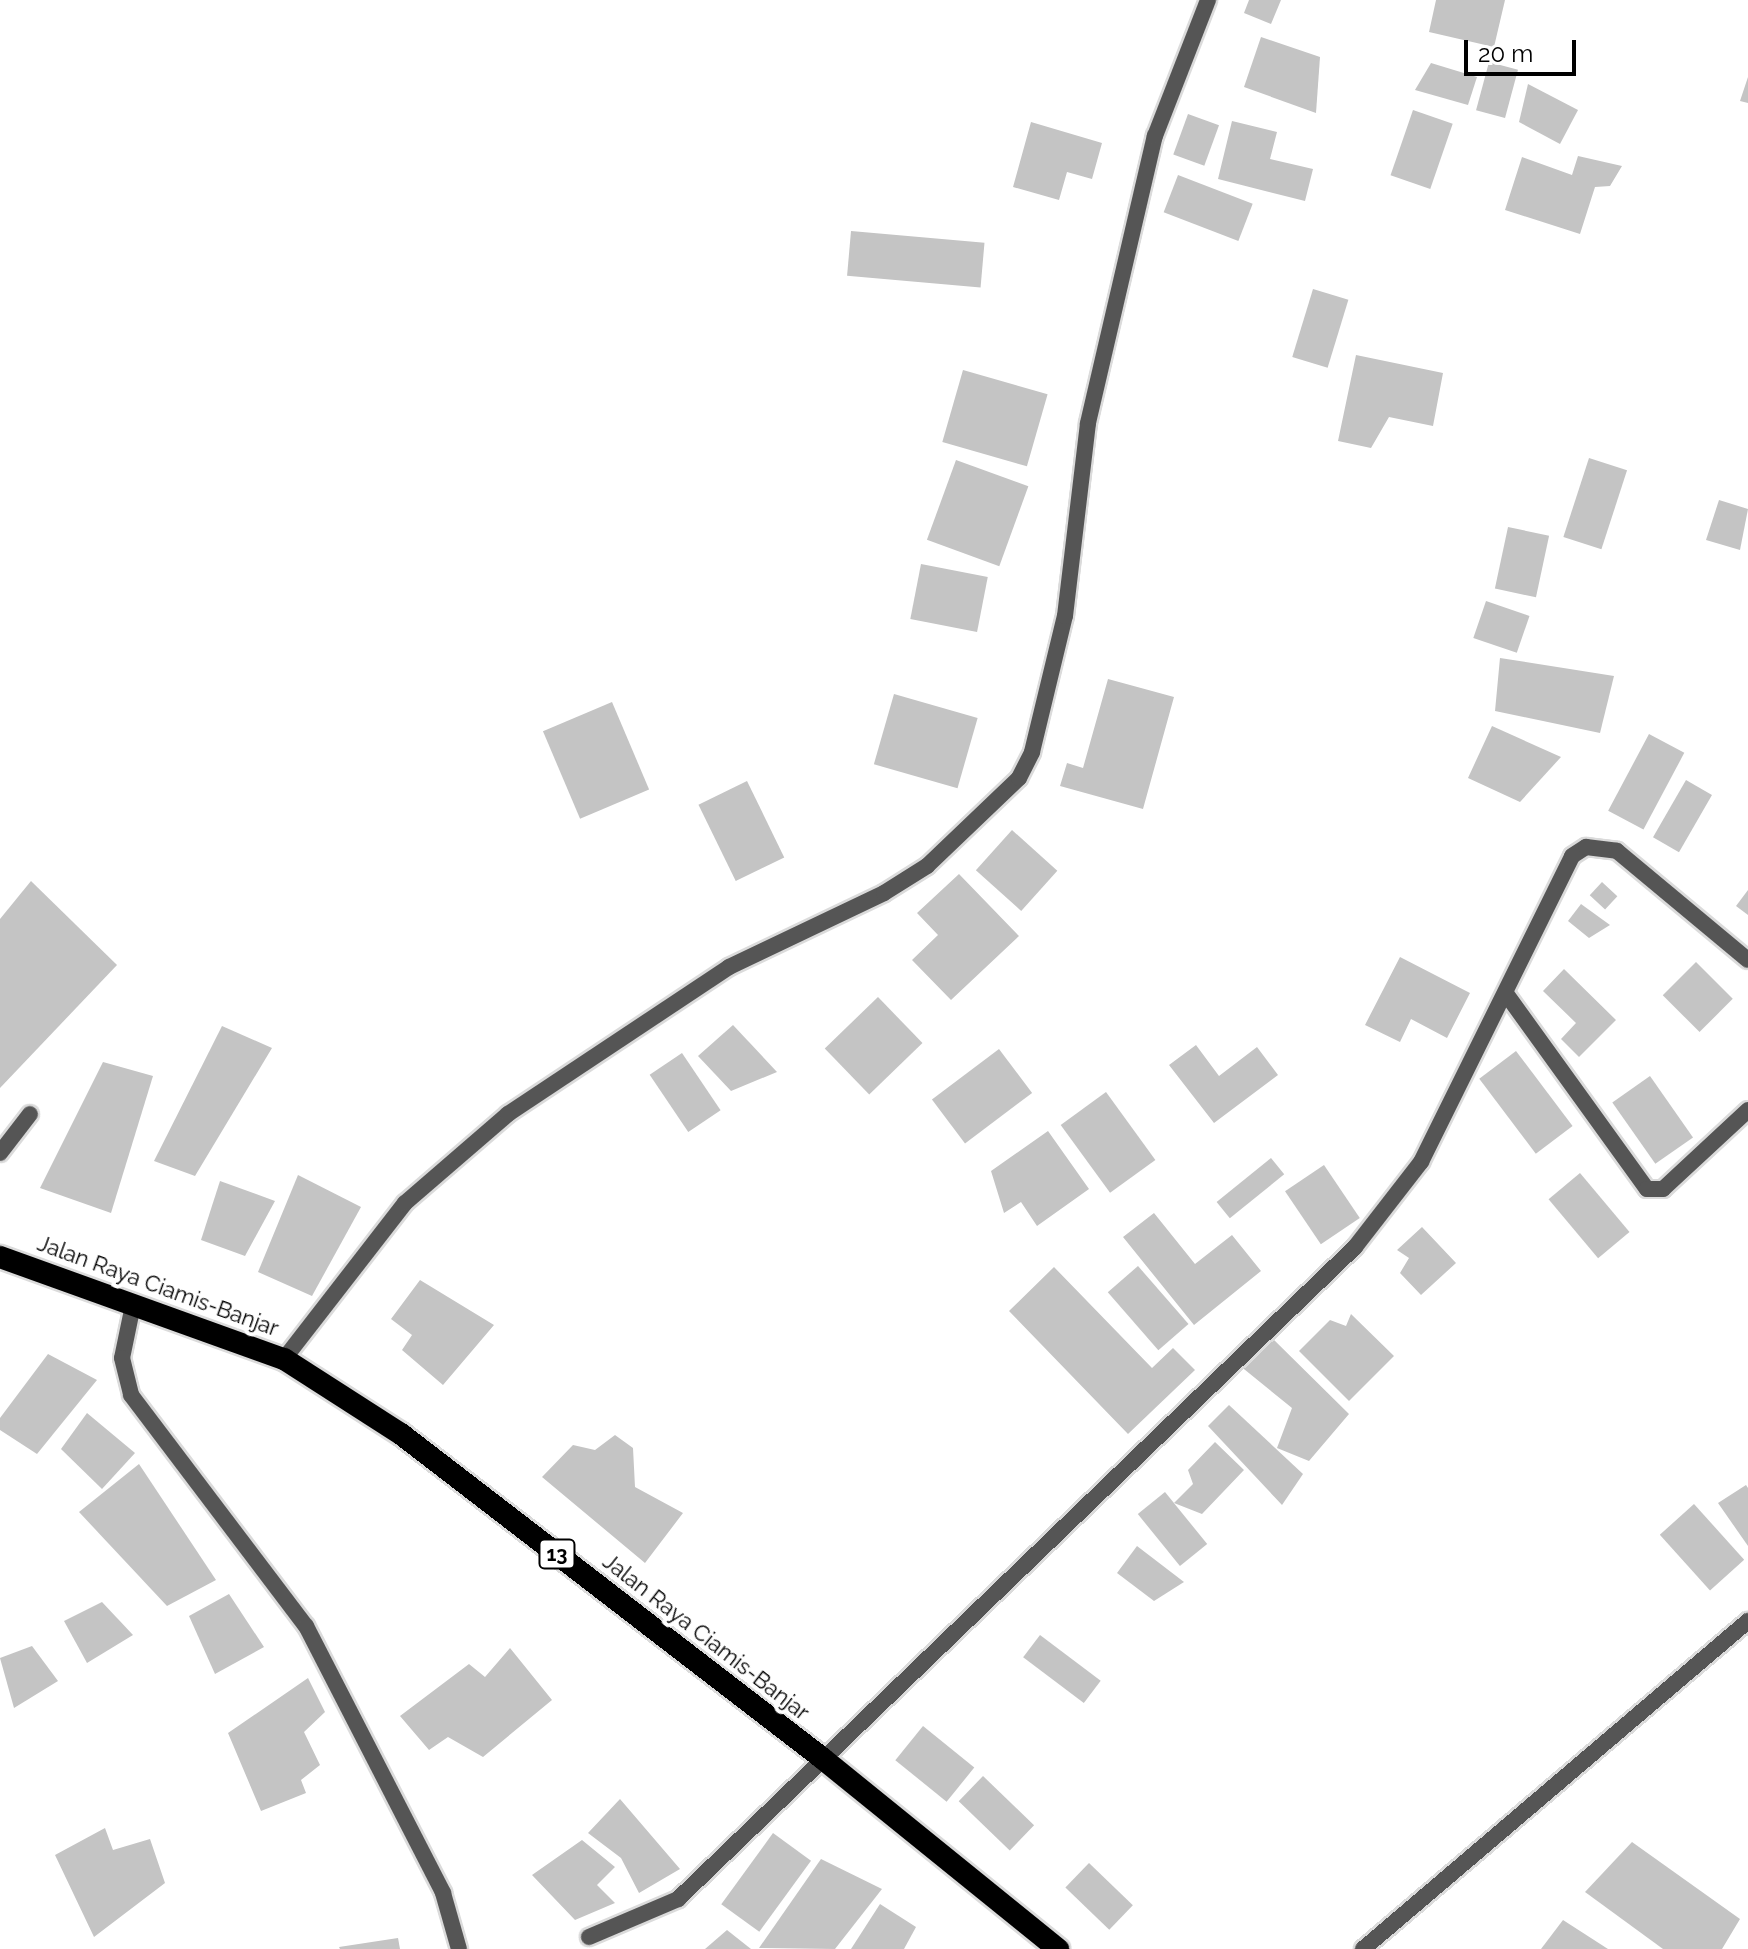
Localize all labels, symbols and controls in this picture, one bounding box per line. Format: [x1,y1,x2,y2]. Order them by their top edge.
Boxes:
scale bar [1468,24,1580,74]
text: 20 m [1478,39,1533,68]
street label: Jalan Raya Ciamis-Banjar [34,1230,282,1342]
road number: 13 [537,1538,577,1570]
street label: Jalan Raya Ciamis-Banjar [597,1548,815,1726]

